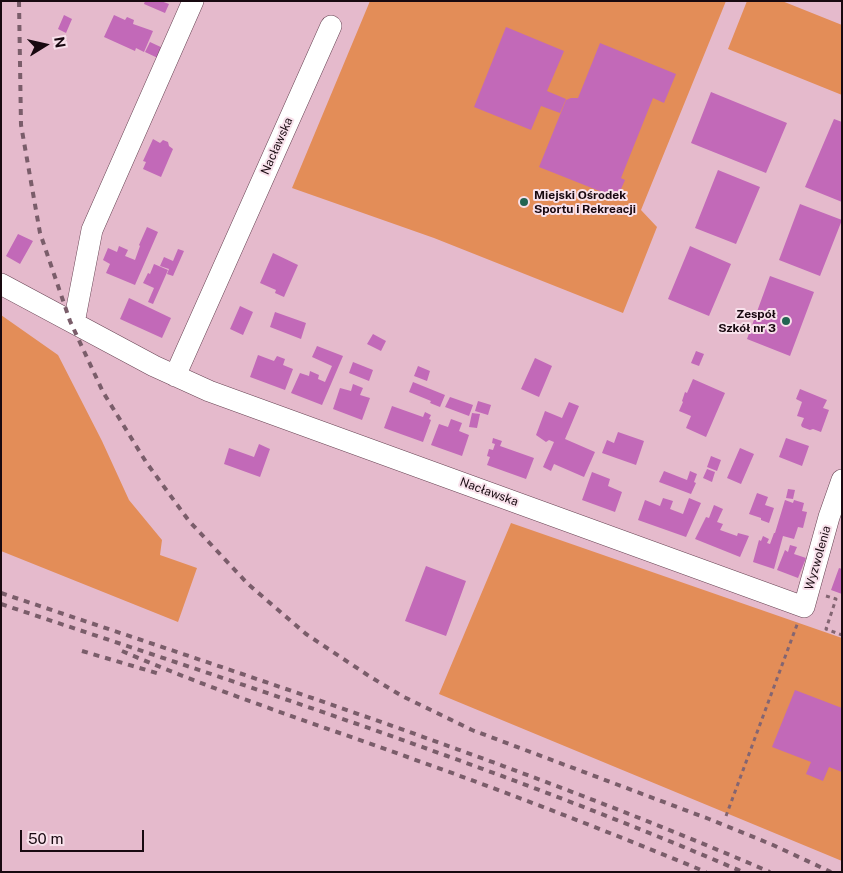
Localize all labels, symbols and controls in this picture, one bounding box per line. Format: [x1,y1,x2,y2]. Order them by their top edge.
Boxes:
north arrow [20,20,70,70]
text: N [51,36,69,49]
street label: Nacławska [258,115,296,177]
place label: Miejski Ośrodek Sportu i Rekreacji [534,188,636,216]
marker: Miejski Ośrodek Sportu i Rekreacji [518,196,530,208]
place label: Zespół Szkół nr 3 [718,307,776,335]
marker: Zespół Szkół nr 3 [780,315,792,327]
street label: Nacławska [458,475,520,509]
street label: Wyzwolenia [802,524,834,592]
scale bar [22,820,146,852]
text: 50 m [28,830,63,847]

